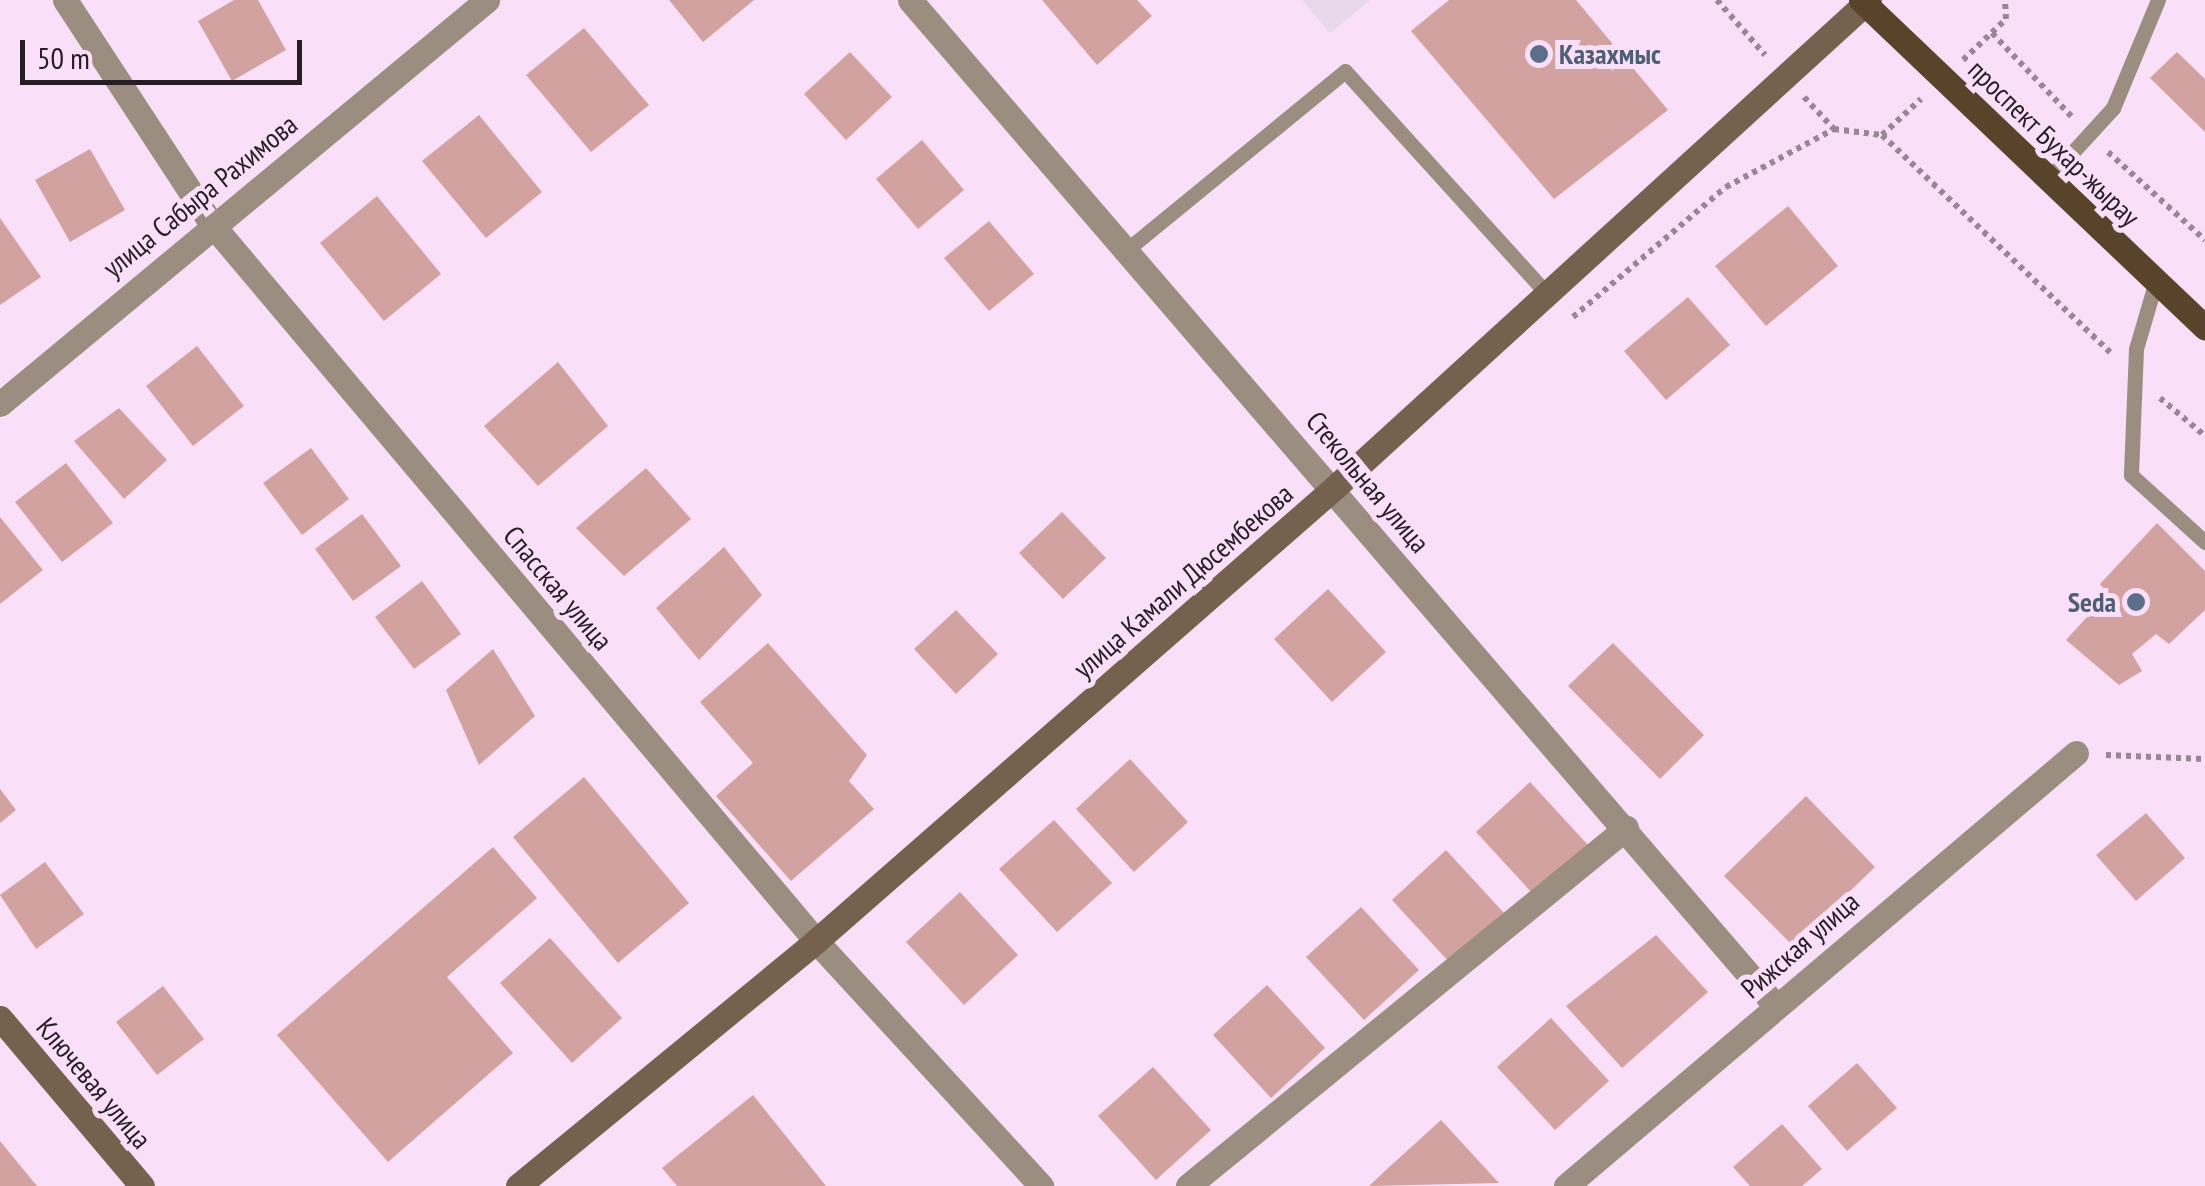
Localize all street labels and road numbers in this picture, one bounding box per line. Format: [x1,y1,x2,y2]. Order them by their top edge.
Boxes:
street label: проспект Бухар-жырау [1961,53,2147,233]
street label: улица Сабыра Рахимова [96,107,304,285]
street label: Стекольная улица [1299,405,1437,559]
street label: улица Камали Дюсембекова [1066,477,1300,685]
street label: Спасская улица [496,519,620,657]
street label: Рижская улица [1734,885,1866,1005]
street label: Ключевая улица [30,1011,158,1155]

